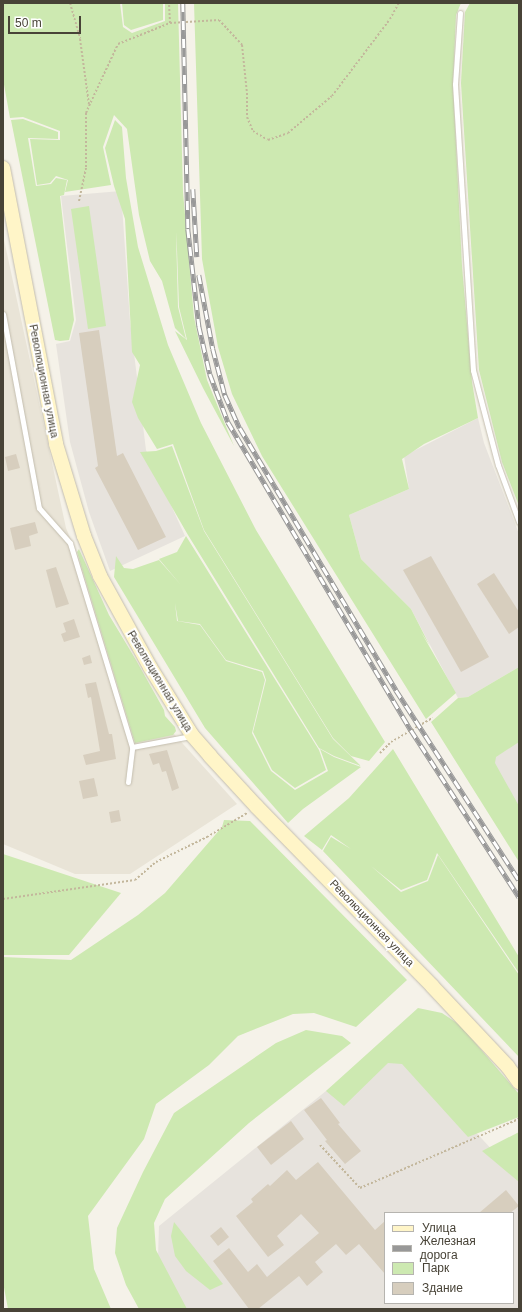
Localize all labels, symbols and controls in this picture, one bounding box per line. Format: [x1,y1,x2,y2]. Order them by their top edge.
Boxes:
scale bar [10,8,83,34]
text: 50 m [15,16,42,30]
street label: Революционная улица [27,323,61,439]
street label: Революционная улица [125,628,195,734]
street label: Революционная улица [327,877,417,969]
legend [384,1212,514,1304]
text: Улица [422,1221,456,1235]
text: Железная дорога [420,1234,476,1262]
text: Парк [422,1261,449,1275]
text: Здание [422,1281,463,1295]

